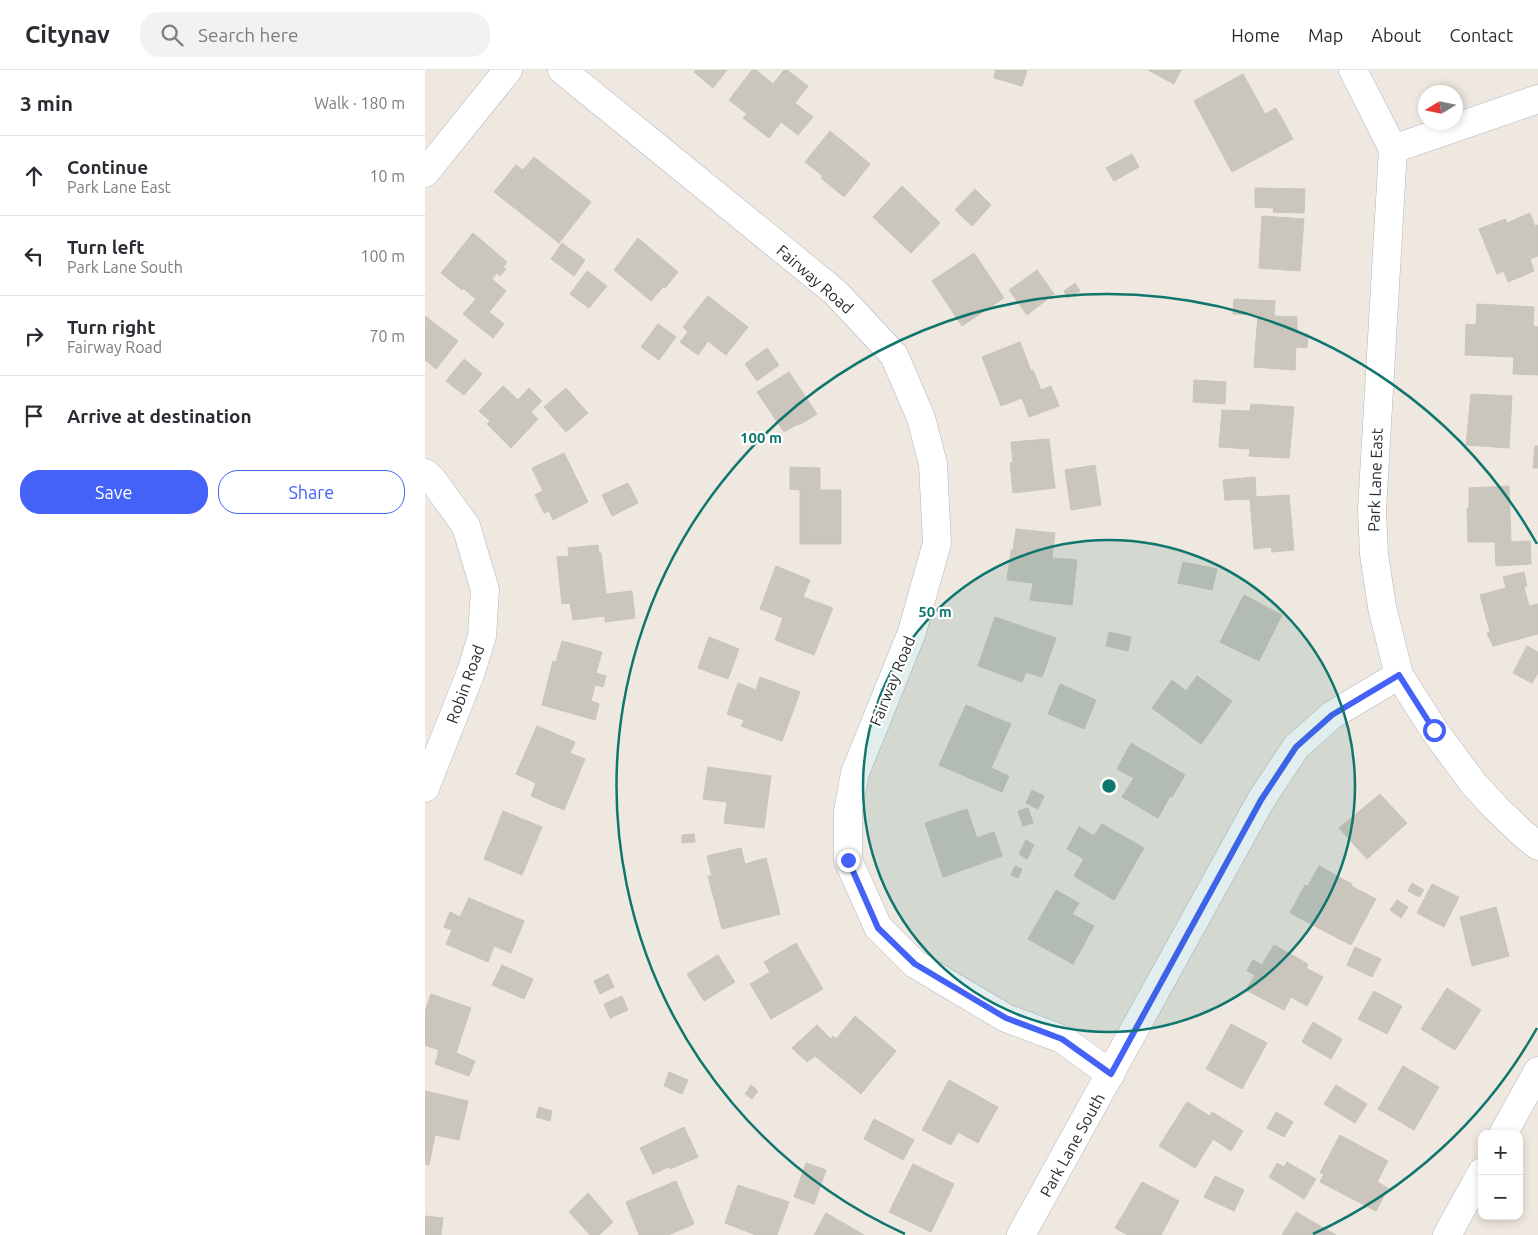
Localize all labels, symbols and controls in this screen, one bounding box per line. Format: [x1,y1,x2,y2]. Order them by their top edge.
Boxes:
search box [140,12,490,57]
text: Citynav [25,21,110,48]
icon: search [158,21,186,49]
text: Search here [198,24,298,46]
text: Home [1231,25,1280,45]
text: Map [1308,25,1343,45]
text: About [1371,25,1421,45]
text: Contact [1449,25,1513,45]
north arrow [1418,85,1463,130]
text: 3 min [20,91,73,115]
text: Walk · 180 m [314,94,405,112]
text: Continue [67,156,148,178]
icon: ahead [20,162,48,190]
text: 10 m [369,167,405,185]
text: Park Lane East [67,178,171,196]
text: Turn left [67,236,145,258]
street label: Fairway Road [773,241,857,317]
icon: left [20,242,48,270]
text: 100 m [360,247,405,265]
text: Park Lane South [67,258,183,276]
text: Turn right [67,316,155,338]
icon: right [20,322,48,350]
text: 70 m [369,327,405,345]
text: Fairway Road [67,338,162,356]
icon: arrive [20,402,48,430]
text: Arrive at destination [67,405,252,427]
street label: Park Lane East [1364,427,1386,532]
text: 100 m [740,429,782,446]
button: Save [20,470,208,514]
button: Share [218,470,405,514]
text: 50 m [918,603,952,620]
street label: Fairway Road [866,634,918,728]
street label: Robin Road [442,642,488,726]
route start [1423,719,1446,742]
centre of rings [1100,777,1118,795]
route end [837,849,860,872]
street label: Park Lane South [1036,1090,1108,1200]
map controls [1478,1130,1523,1220]
button: + [1478,1130,1523,1175]
button: − [1478,1175,1523,1220]

